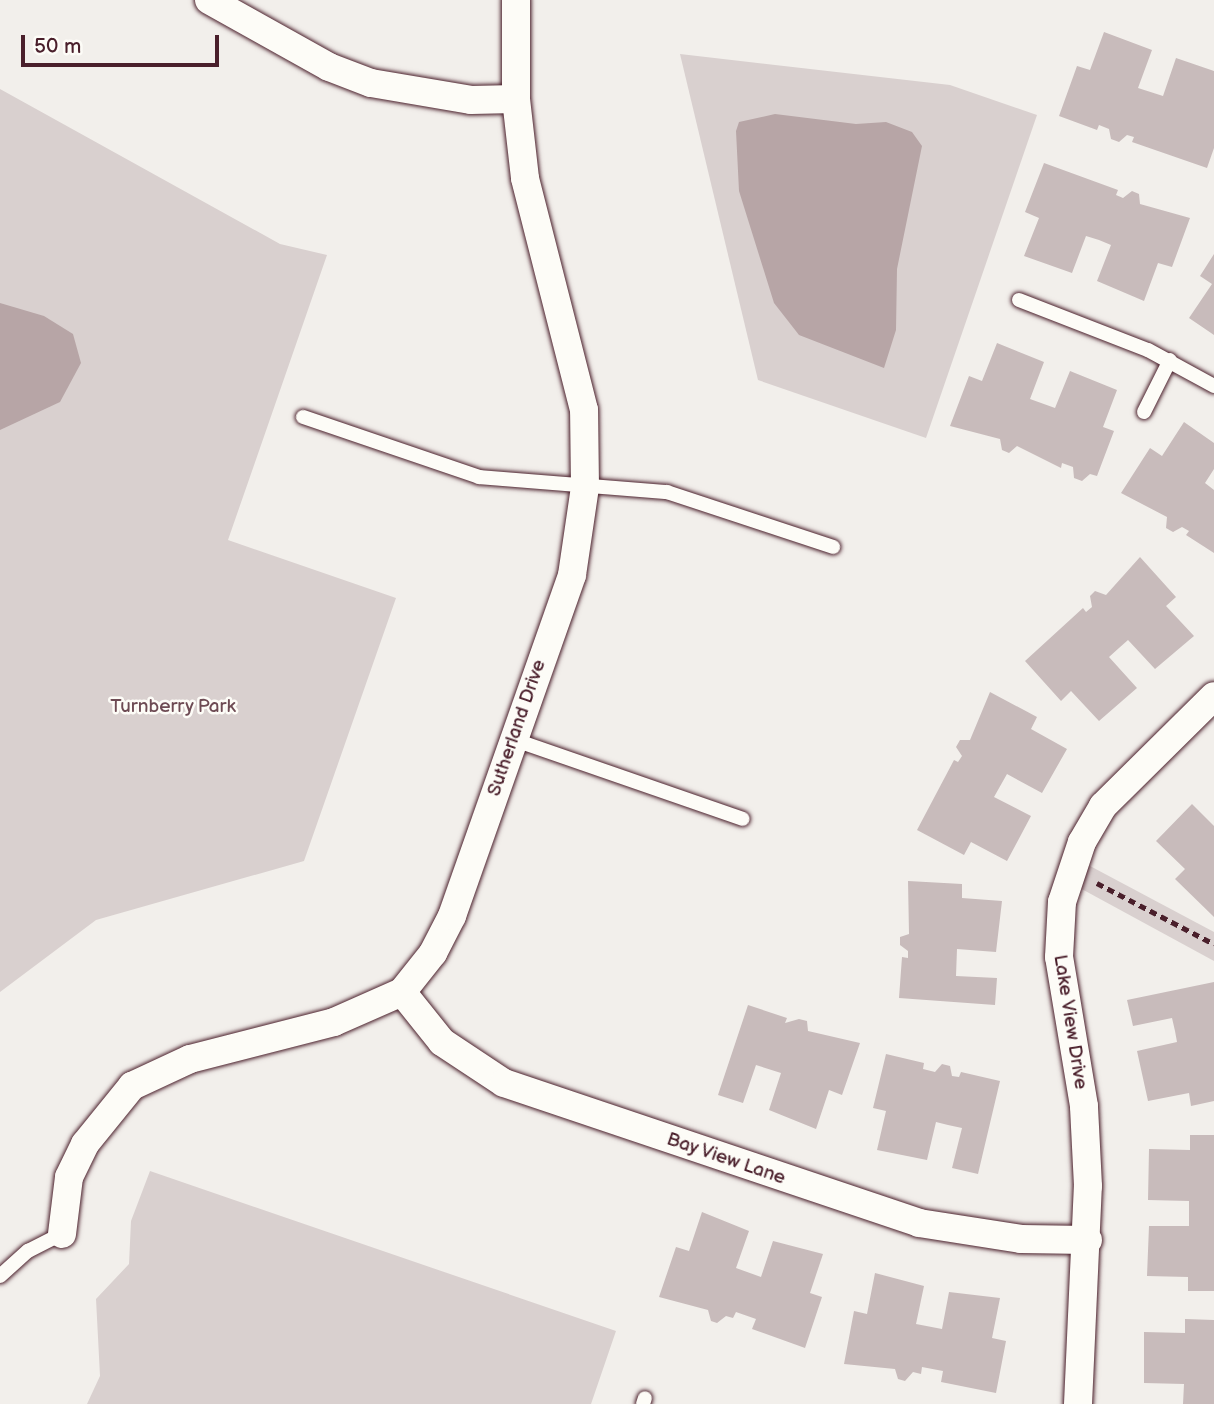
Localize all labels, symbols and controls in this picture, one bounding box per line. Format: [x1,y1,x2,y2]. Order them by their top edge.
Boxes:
scale bar [24,21,222,65]
text: 50 m [34,34,81,59]
street label: Sutherland Drive [483,657,551,799]
park label: Turnberry Park [110,696,236,718]
street label: Lake View Drive [1048,953,1092,1091]
street label: Bay View Lane [663,1128,789,1190]

